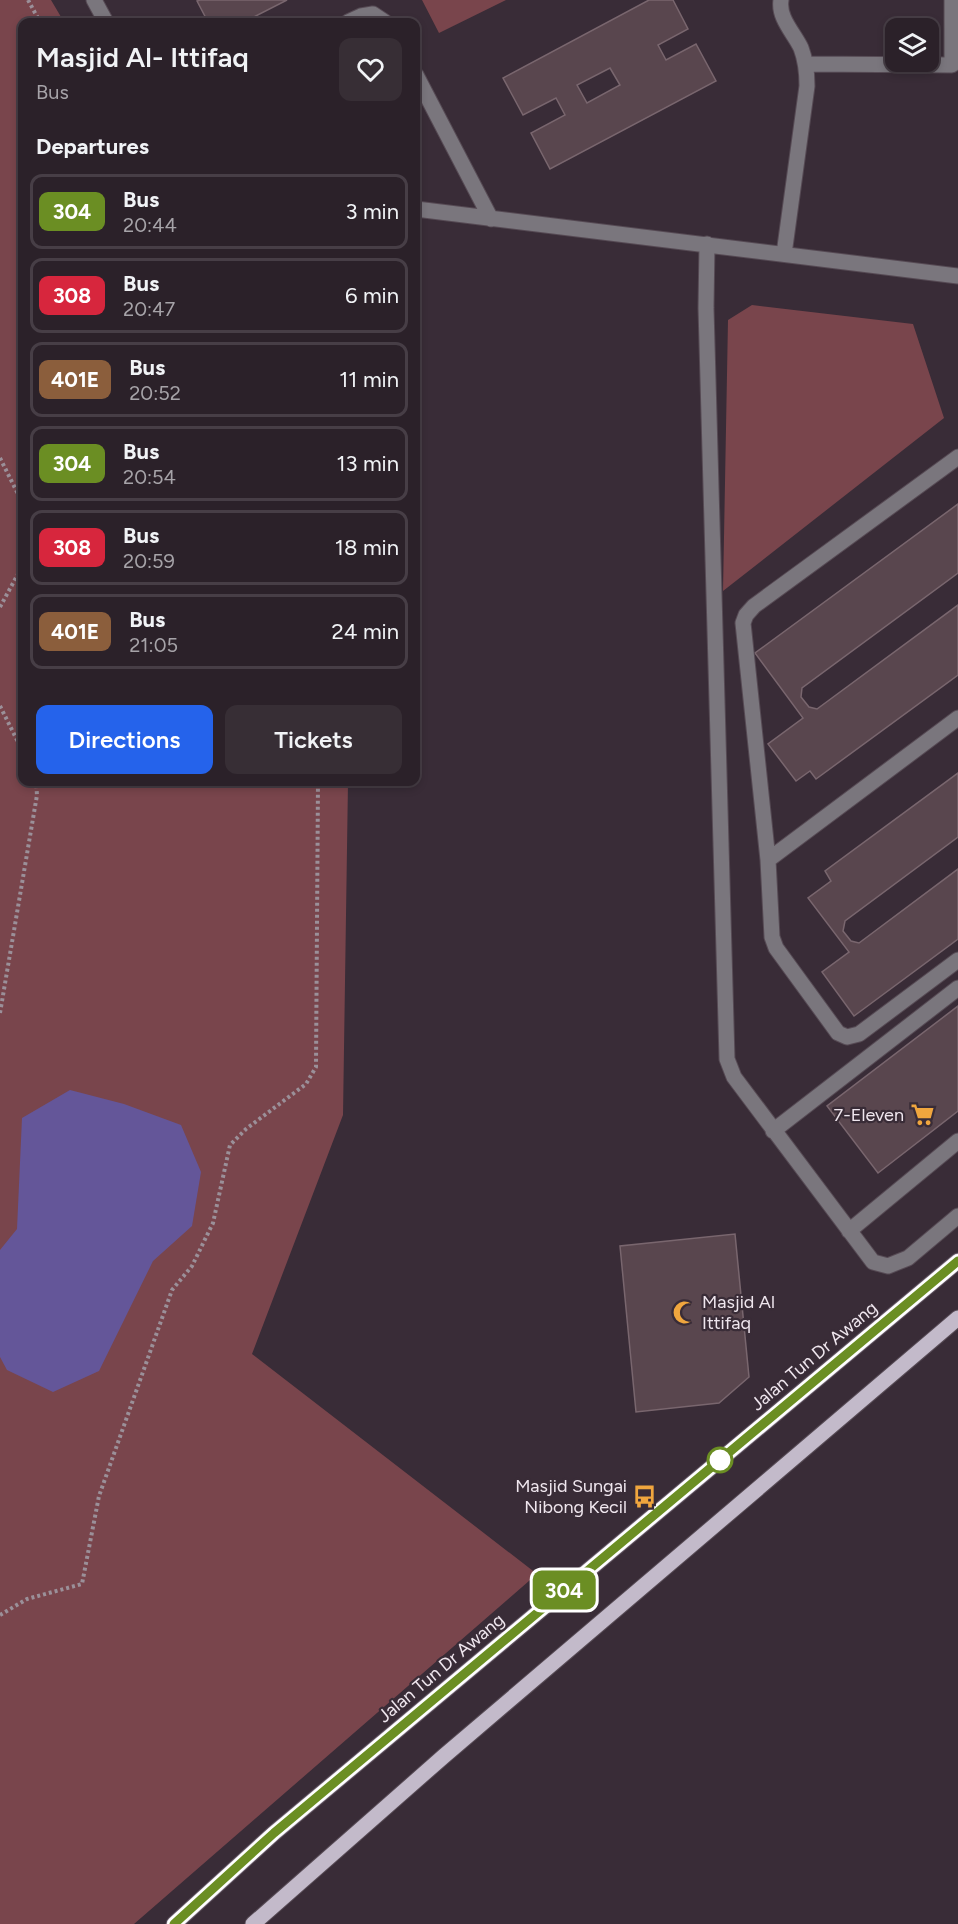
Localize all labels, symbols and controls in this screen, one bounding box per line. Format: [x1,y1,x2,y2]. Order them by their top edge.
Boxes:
map controls [885,18,939,72]
button: layers [885,18,939,72]
button: heart [339,38,402,101]
text: Masjid Al- Ittifaq [36,40,249,74]
text: Bus [36,80,69,104]
text: Departures [36,133,149,160]
text: Bus [123,186,159,213]
text: 3 min [345,198,399,225]
text: 304 [53,199,91,224]
text: 20:44 [123,213,177,237]
text: Bus [123,270,159,297]
text: 6 min [345,282,399,309]
text: 308 [53,283,91,308]
text: 20:47 [123,297,175,321]
text: Bus [129,354,165,381]
text: 11 min [339,366,399,393]
text: 401E [51,367,99,392]
text: 20:52 [129,381,181,405]
text: Bus [123,438,159,465]
text: 13 min [336,450,399,477]
text: 304 [53,451,91,476]
text: 20:54 [123,465,176,489]
text: Bus [123,522,159,549]
text: 18 min [335,534,399,561]
text: 308 [53,535,91,560]
text: 20:59 [123,549,175,573]
text: Bus [129,606,165,633]
text: 24 min [332,618,399,645]
text: 401E [51,619,99,644]
text: 21:05 [129,633,178,657]
button: Directions [36,705,213,774]
button: Tickets [225,705,402,774]
supermarket icon: 7-Eleven [909,1102,935,1128]
place label: 7-Eleven [834,1104,904,1126]
place label: Masjid Al Ittifaq [702,1291,775,1334]
street label: Jalan Tun Dr Awang [746,1297,882,1415]
mosque icon: Masjid Al Ittifaq [671,1299,697,1325]
unlabelled marker [707,1447,733,1473]
place label: Masjid Sungai Nibong Kecil [515,1475,627,1518]
bus stop icon: Masjid Sungai Nibong Kecil [632,1483,658,1509]
line badge: 304 [530,1570,598,1610]
text: 304 [545,1578,583,1603]
street label: Jalan Tun Dr Awang [373,1609,509,1727]

